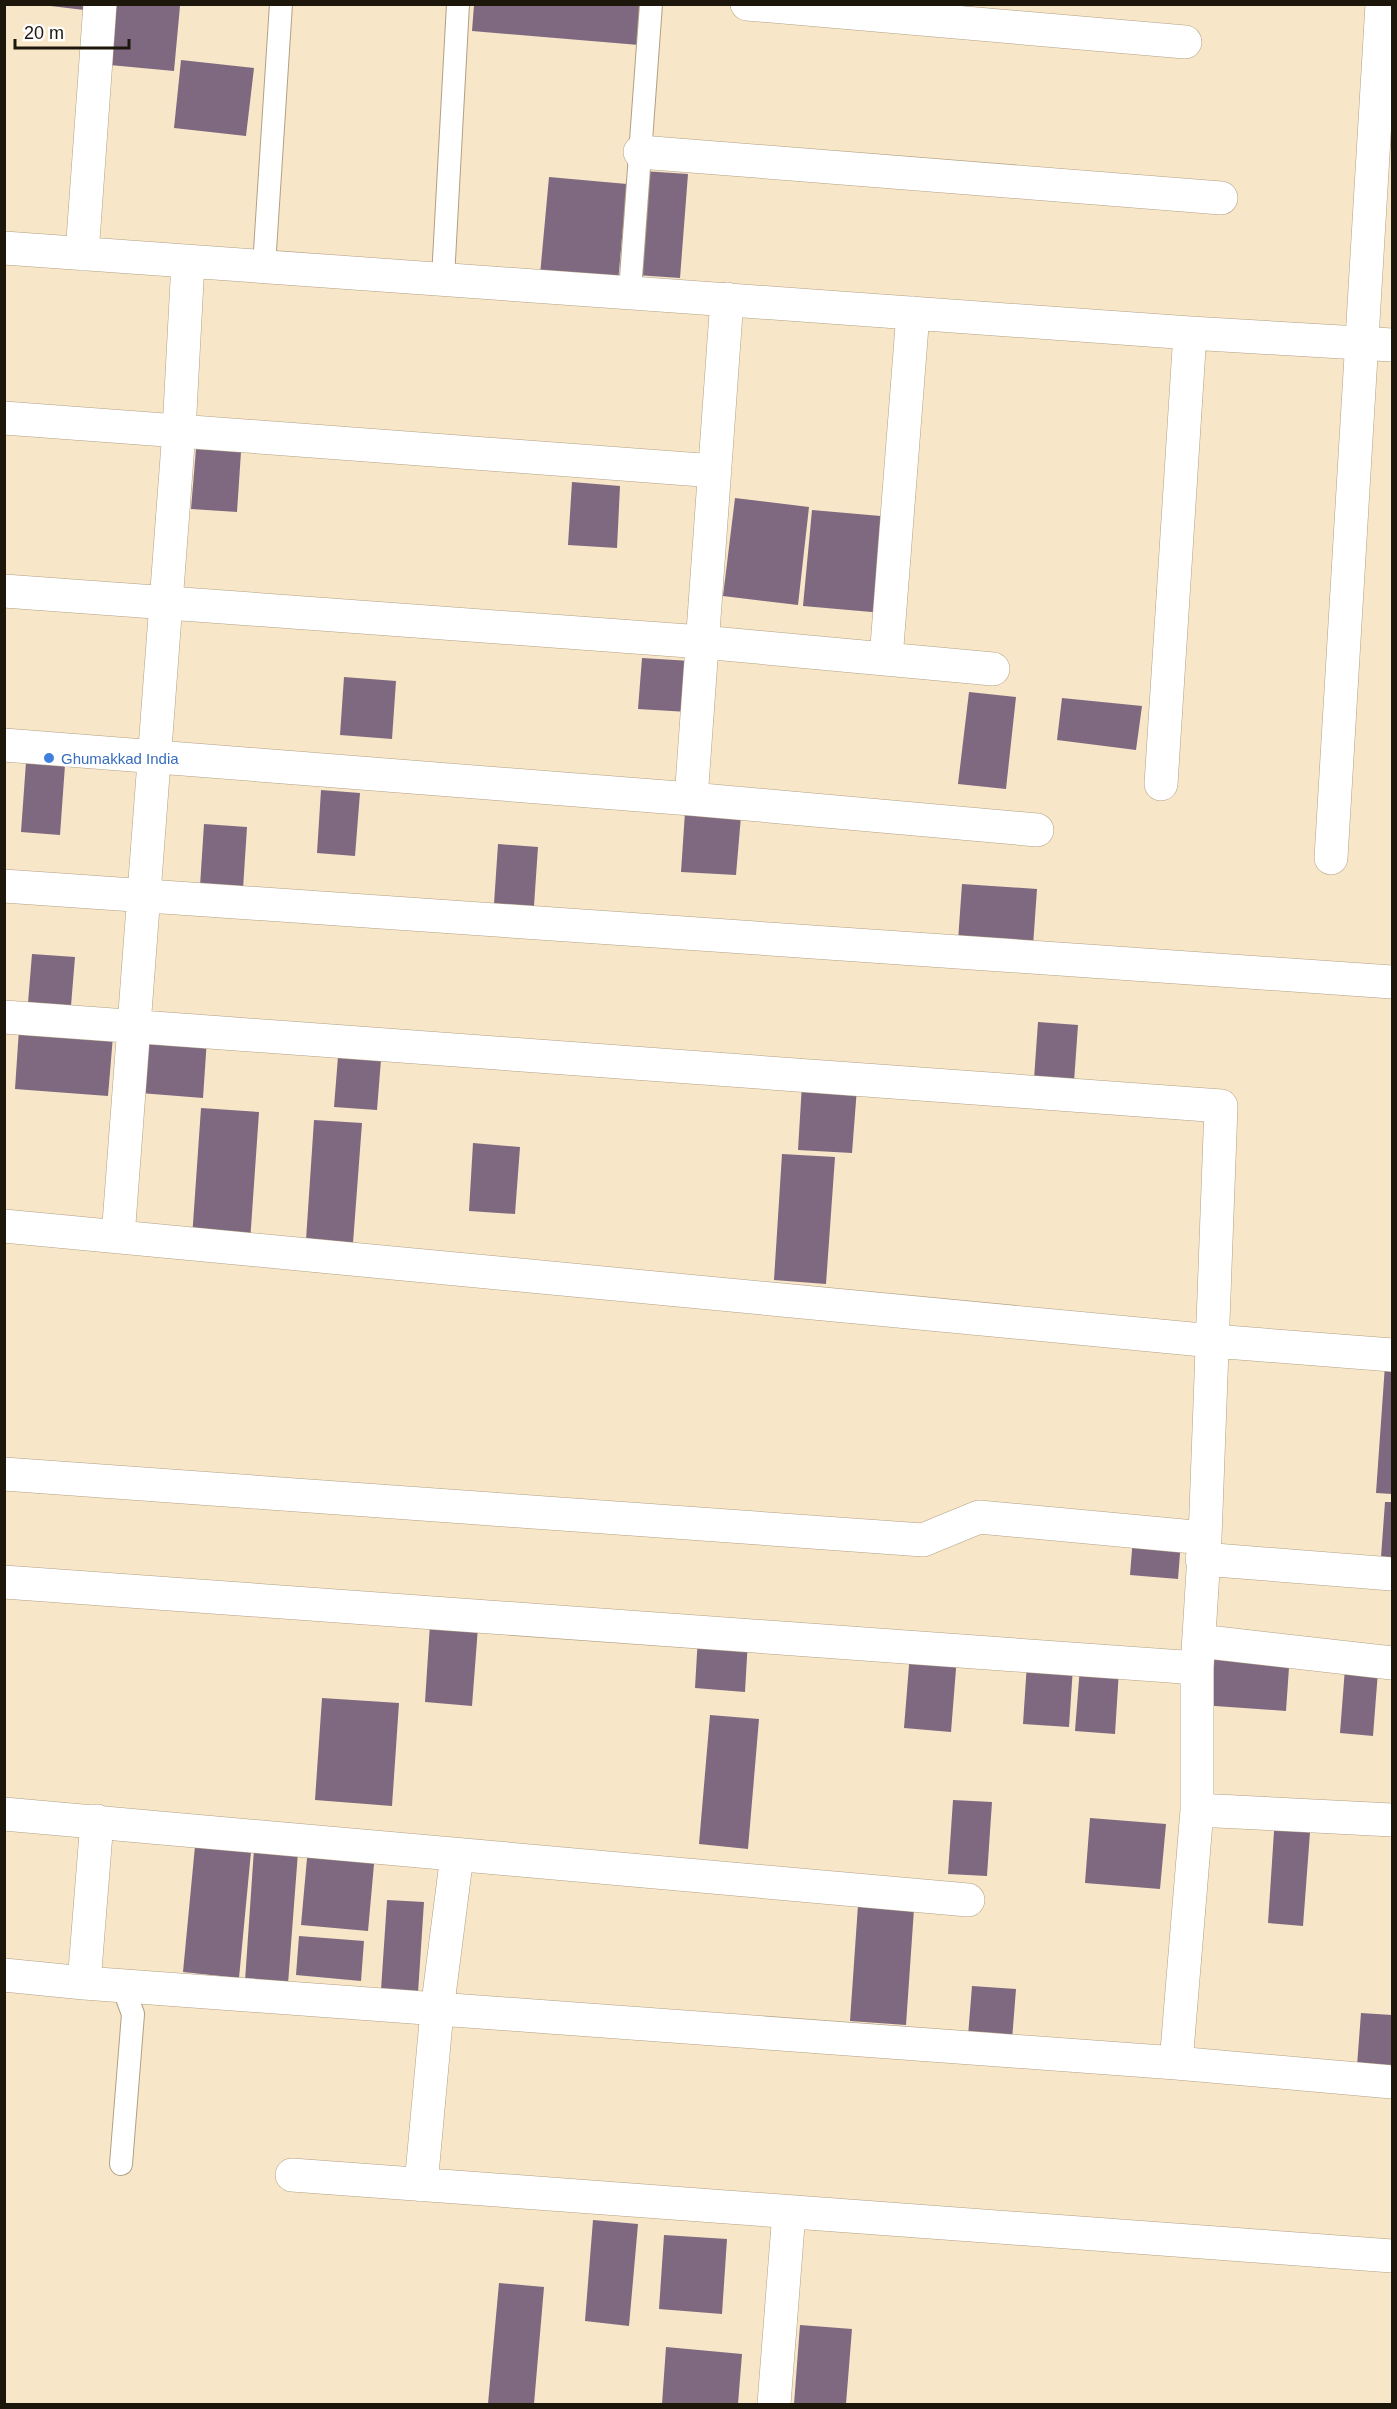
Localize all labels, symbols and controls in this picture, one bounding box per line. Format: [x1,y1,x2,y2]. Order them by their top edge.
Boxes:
scale bar [15,12,129,50]
text: 20 m [24,23,64,43]
place label: Ghumakkad India [61,750,179,767]
marker: Ghumakkad India [42,751,56,765]

